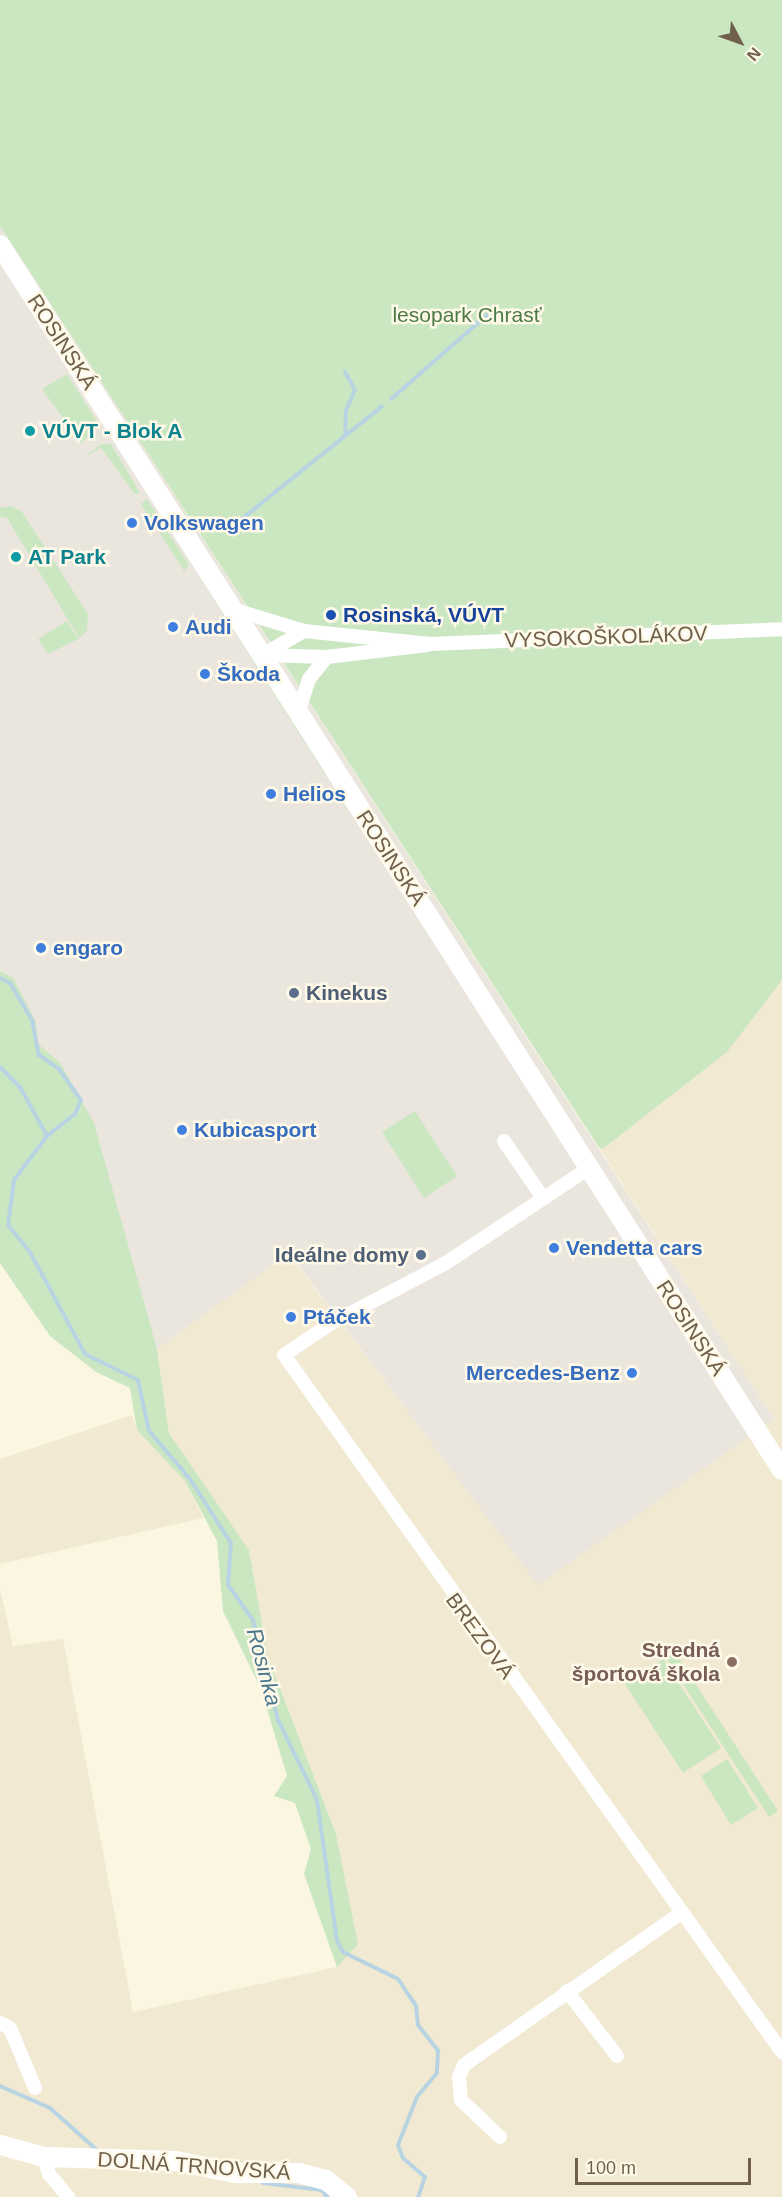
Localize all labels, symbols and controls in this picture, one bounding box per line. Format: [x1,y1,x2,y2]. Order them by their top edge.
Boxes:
north arrow [710,12,770,72]
text: N [744,44,764,64]
street label: ROSINSKÁ [22,290,102,394]
park label: lesopark Chrasť [392,302,542,328]
place label: VÚVT - Blok A [42,418,183,444]
marker: VÚVT - Blok A [23,424,37,438]
place label: Volkswagen [144,510,264,536]
marker: Volkswagen [125,516,139,530]
place label: AT Park [28,544,106,570]
marker: AT Park [9,550,23,564]
place label: Rosinská, VÚVT [343,602,504,628]
marker: Rosinská, VÚVT [324,608,338,622]
place label: Audi [185,614,232,640]
marker: Audi [166,620,180,634]
street label: VYSOKOŠKOLÁKOV [504,621,708,653]
place label: Škoda [217,661,280,687]
marker: Škoda [198,667,212,681]
place label: Helios [283,781,346,807]
marker: Helios [264,787,278,801]
street label: ROSINSKÁ [351,806,431,910]
place label: engaro [53,935,123,961]
marker: engaro [34,941,48,955]
place label: Kinekus [306,980,388,1006]
marker: Kinekus [287,986,301,1000]
place label: Kubicasport [194,1117,317,1143]
marker: Kubicasport [175,1123,189,1137]
place label: Vendetta cars [566,1235,703,1261]
marker: Vendetta cars [547,1241,561,1255]
place label: Ideálne domy [275,1242,409,1268]
marker: Ideálne domy [414,1248,428,1262]
street label: ROSINSKÁ [651,1276,731,1380]
place label: Ptáček [303,1304,371,1330]
marker: Ptáček [284,1310,298,1324]
place label: Mercedes-Benz [466,1360,620,1386]
marker: Mercedes-Benz [625,1366,639,1380]
street label: BREZOVÁ [440,1588,520,1684]
water label: Rosinka [241,1625,287,1709]
place label: Stredná športová škola [572,1637,720,1687]
marker: Stredná športová škola [725,1655,739,1669]
scale bar [578,2146,754,2184]
street label: DOLNÁ TRNOVSKÁ [97,2147,291,2185]
text: 100 m [586,2158,636,2178]

